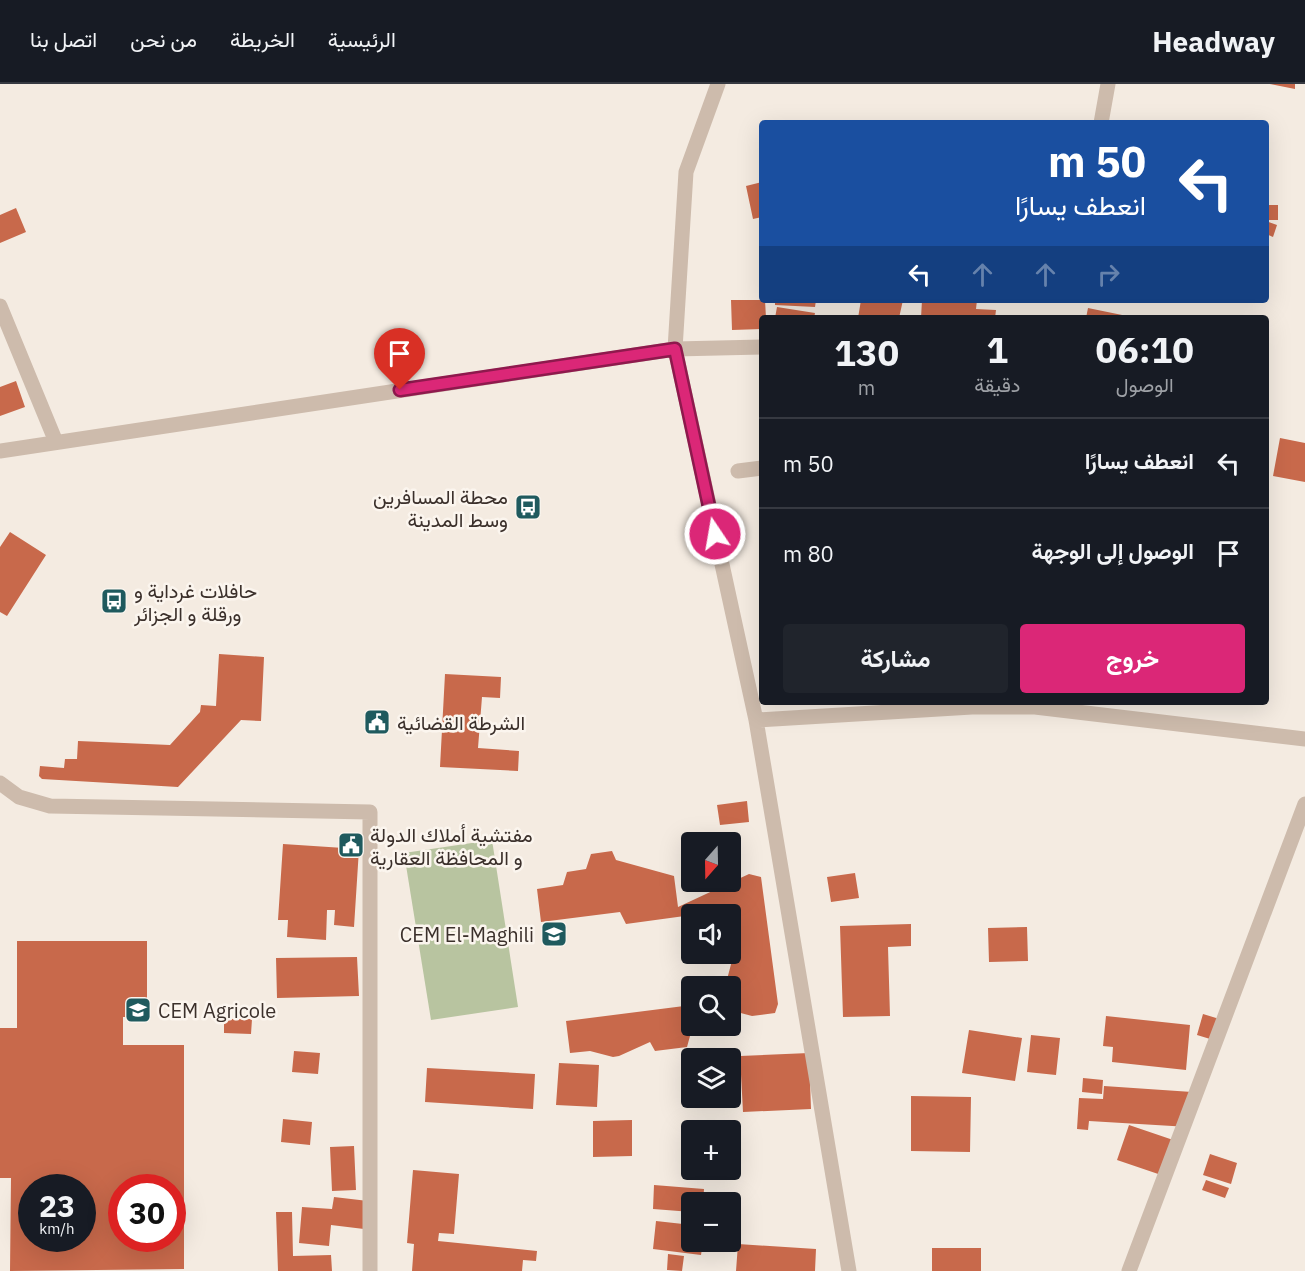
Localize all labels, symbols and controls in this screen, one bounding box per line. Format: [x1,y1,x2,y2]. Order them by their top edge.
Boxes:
text: Headway [1152,23,1275,60]
text: اتصل بنا [30,25,97,53]
text: من نحن [130,25,197,53]
text: الخريطة [230,25,295,53]
text: الرئيسية [328,25,396,53]
text: 50 m [1048,134,1146,189]
icon: left [1167,144,1245,222]
text: انعطف يسارًا [1015,187,1146,222]
icon: left [903,258,936,291]
icon: ahead [966,258,999,291]
icon: ahead [1029,258,1062,291]
icon: right [1092,258,1125,291]
text: 1 [986,326,1008,373]
text: 06:10 [1096,326,1194,373]
pin [374,328,425,390]
text: 130 [834,329,899,376]
icon: arrive [383,337,416,370]
text: دقيقة [974,371,1020,398]
text: الوصول [1116,371,1174,398]
text: m [858,374,875,401]
text: انعطف يسارًا [1085,446,1194,475]
icon: left [1212,447,1245,480]
text: 50 m [783,449,834,478]
place label: محطة المسافرين وسط المدينة [373,483,508,533]
bus stop icon: محطة المسافرين وسط المدينة [513,492,543,522]
position arrow [683,502,747,566]
text: الوصول إلى الوجهة [1032,536,1194,565]
icon: arrive [1212,537,1245,570]
text: 80 m [783,539,834,568]
place label: حافلات غرداية و ورقلة و الجزائر [133,577,257,627]
bus stop icon: حافلات غرداية و ورقلة و الجزائر [99,586,129,616]
button: مشاركة [783,624,1008,693]
button: خروج [1020,624,1245,693]
public building icon: الشرطة القضائية [362,707,392,737]
place label: الشرطة القضائية [397,709,525,736]
place label: مفتشية أملاك الدولة و المحافظة العقارية [370,821,533,871]
public building icon: مفتشية أملاك الدولة و المحافظة العقارية [336,830,366,860]
north arrow [681,832,741,892]
map controls [681,832,741,1252]
button: sound [681,904,741,964]
school or university icon: CEM El-Maghili [539,919,569,949]
place label: CEM El-Maghili [400,921,534,948]
button: search [681,976,741,1036]
school or university icon: CEM Agricole [123,995,153,1025]
place label: CEM Agricole [158,997,276,1024]
button: layers [681,1048,741,1108]
button: + [681,1120,741,1180]
speed limit sign: 30 [108,1174,186,1252]
text: 23 [39,1186,75,1225]
button: − [681,1192,741,1252]
text: km/h [39,1219,75,1238]

